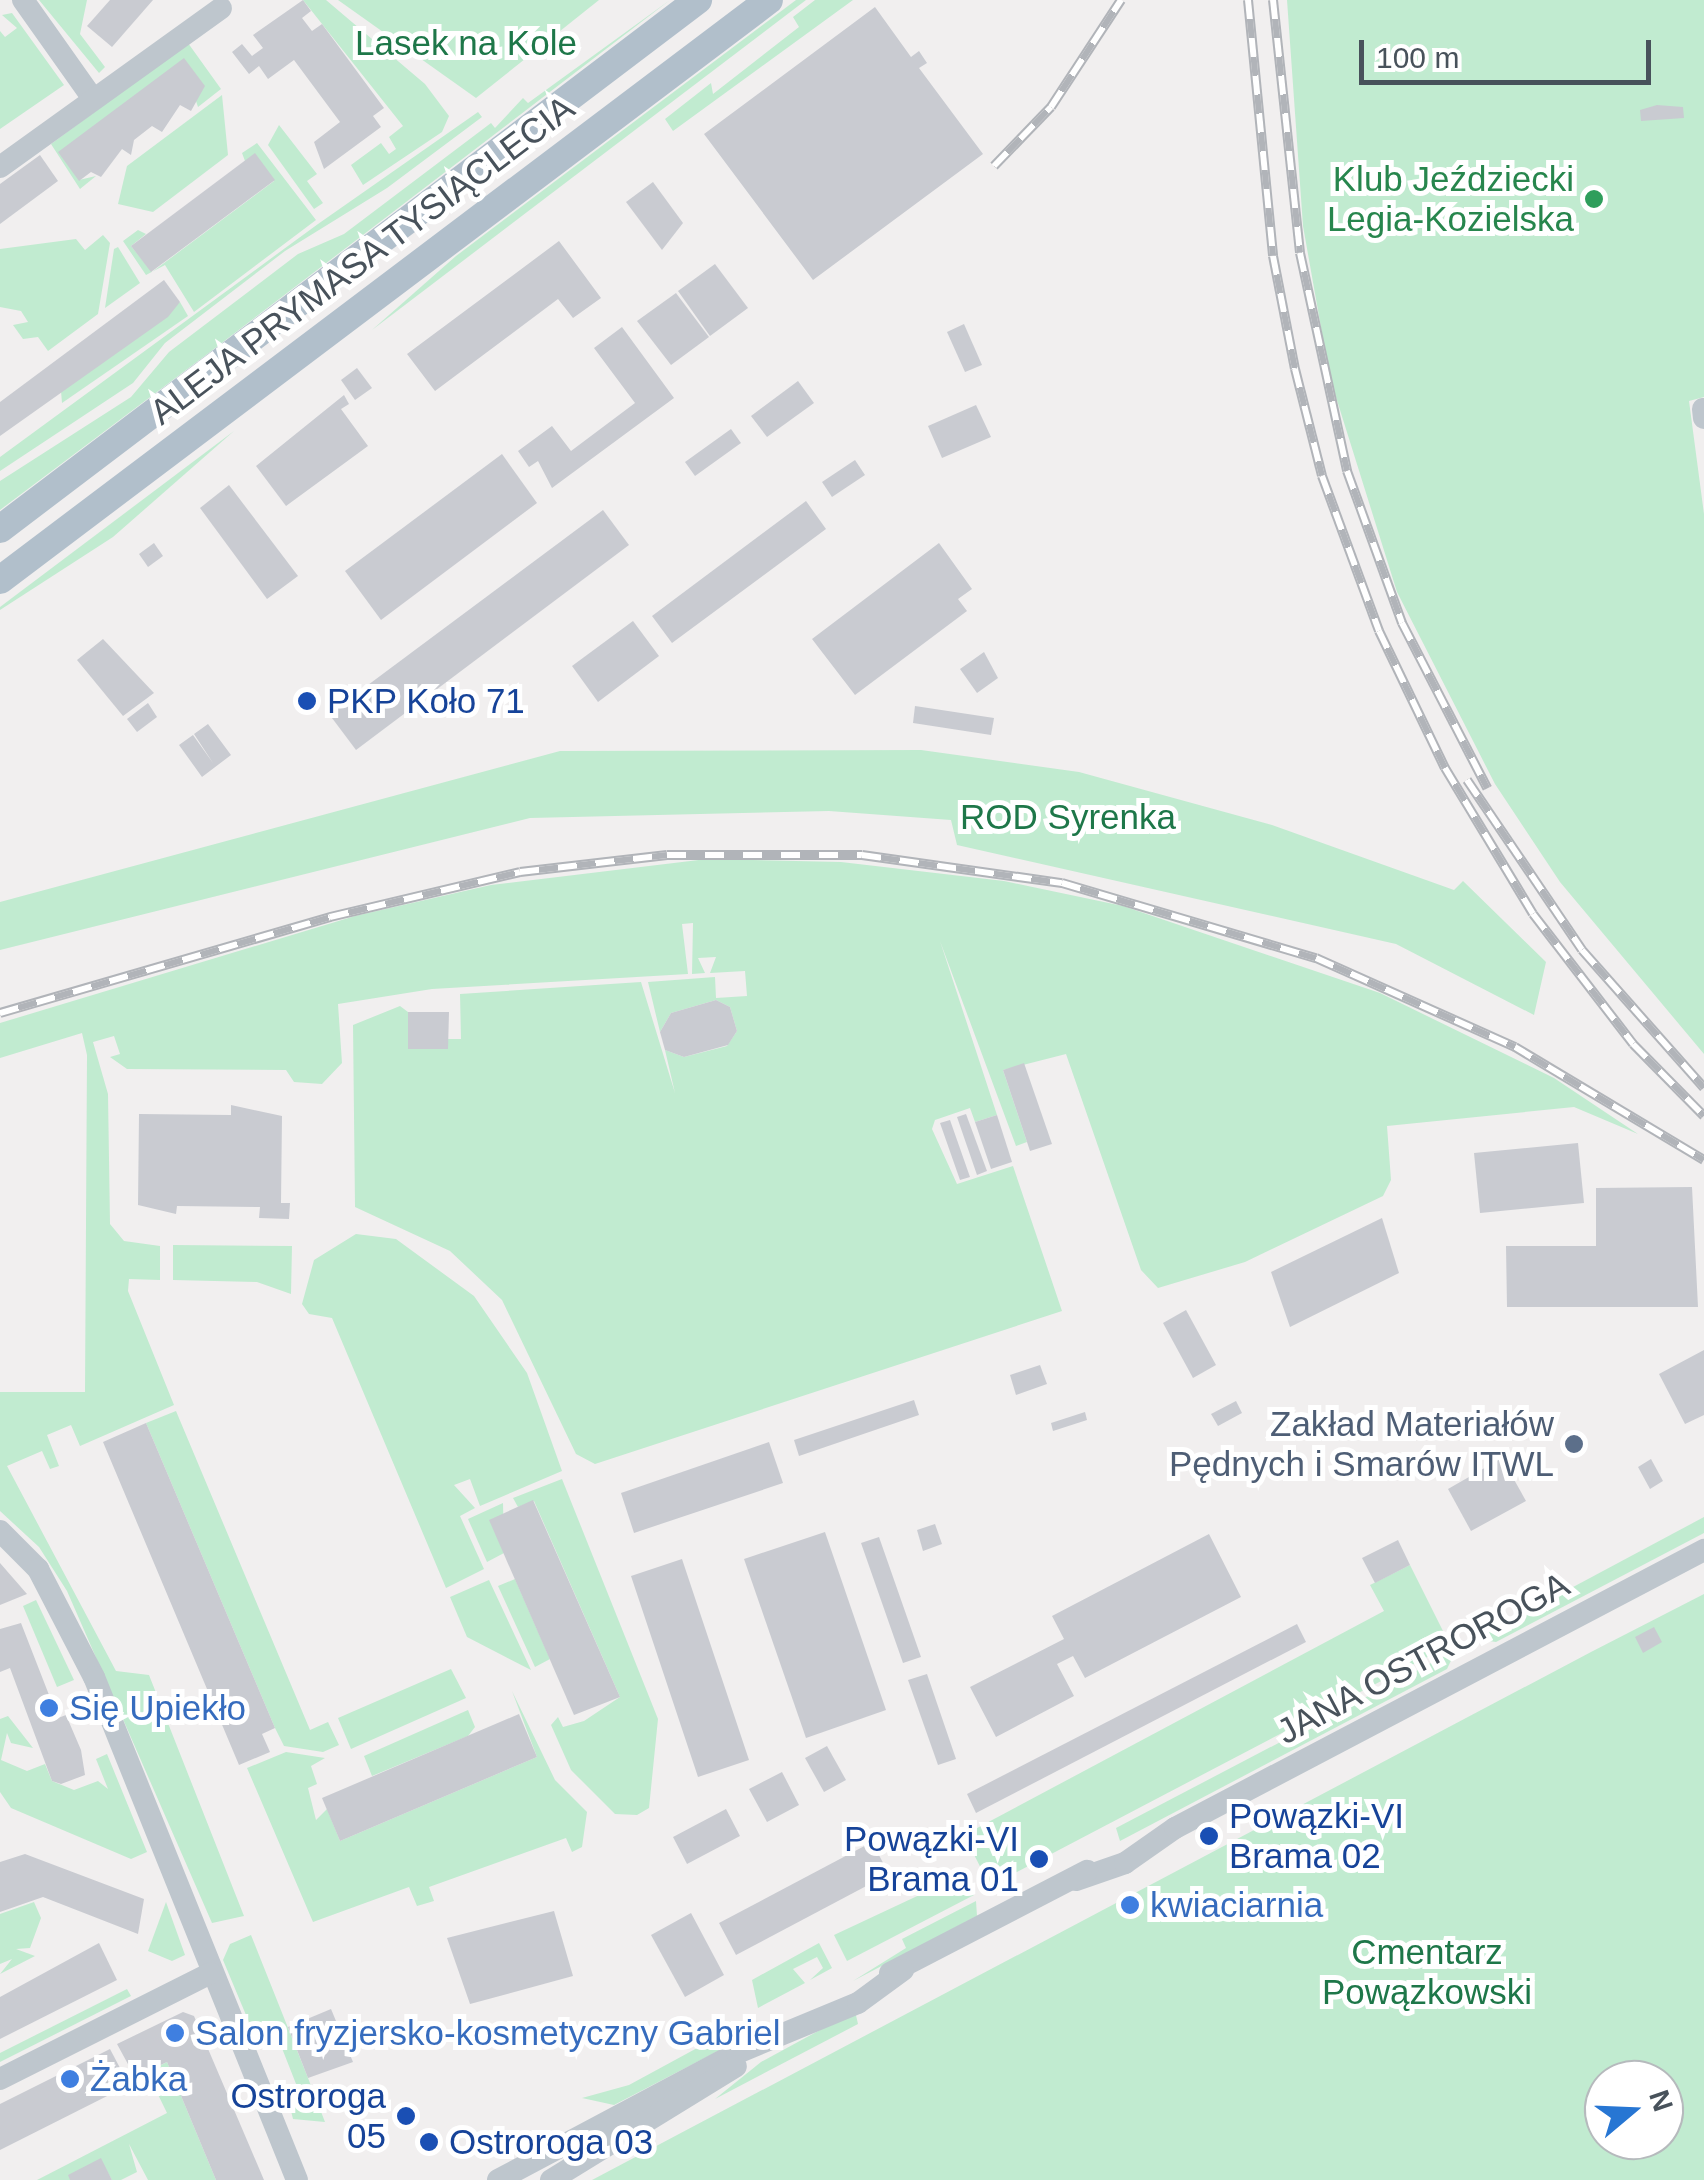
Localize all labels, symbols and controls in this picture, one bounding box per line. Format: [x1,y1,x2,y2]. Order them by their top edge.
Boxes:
scale bar [1364,20,1656,82]
park label: Lasek na Kole [355,22,577,64]
text: 100 m [1376,41,1459,74]
street label: ALEJA PRYMASA TYSIĄCLECIA [140,85,584,435]
place label: Klub Jeździecki Legia-Kozielska [1327,158,1574,240]
marker: Klub Jeździecki Legia-Kozielska [1583,188,1605,210]
place label: PKP Koło 71 [327,680,525,722]
marker: PKP Koło 71 [296,690,318,712]
park label: ROD Syrenka [960,796,1176,838]
place label: Zakład Materiałów Pędnych i Smarów ITWL [1169,1403,1554,1485]
marker: Zakład Materiałów Pędnych i Smarów ITWL [1563,1433,1585,1455]
street label: JANA OSTROROGA [1269,1563,1577,1753]
place label: Się Upiekło [69,1687,246,1729]
marker: Się Upiekło [38,1697,60,1719]
place label: Powązki-VI Brama 02 [1229,1795,1404,1877]
place label: Powązki-VI Brama 01 [844,1818,1019,1900]
marker: Powązki-VI Brama 02 [1198,1825,1220,1847]
marker: Powązki-VI Brama 01 [1028,1848,1050,1870]
place label: kwiaciarnia [1150,1884,1323,1926]
marker: kwiaciarnia [1119,1894,1141,1916]
park label: Cmentarz Powązkowski [1322,1931,1532,2013]
place label: Salon fryzjersko-kosmetyczny Gabriel [195,2012,780,2054]
marker: Salon fryzjersko-kosmetyczny Gabriel [164,2022,186,2044]
place label: Żabka [90,2058,187,2100]
north arrow [1584,2060,1684,2160]
marker: Żabka [59,2068,81,2090]
place label: Ostroroga 05 [230,2075,386,2157]
text: N [1643,2086,1679,2115]
marker: Ostroroga 05 [395,2105,417,2127]
place label: Ostroroga 03 [449,2121,653,2163]
marker: Ostroroga 03 [418,2131,440,2153]

